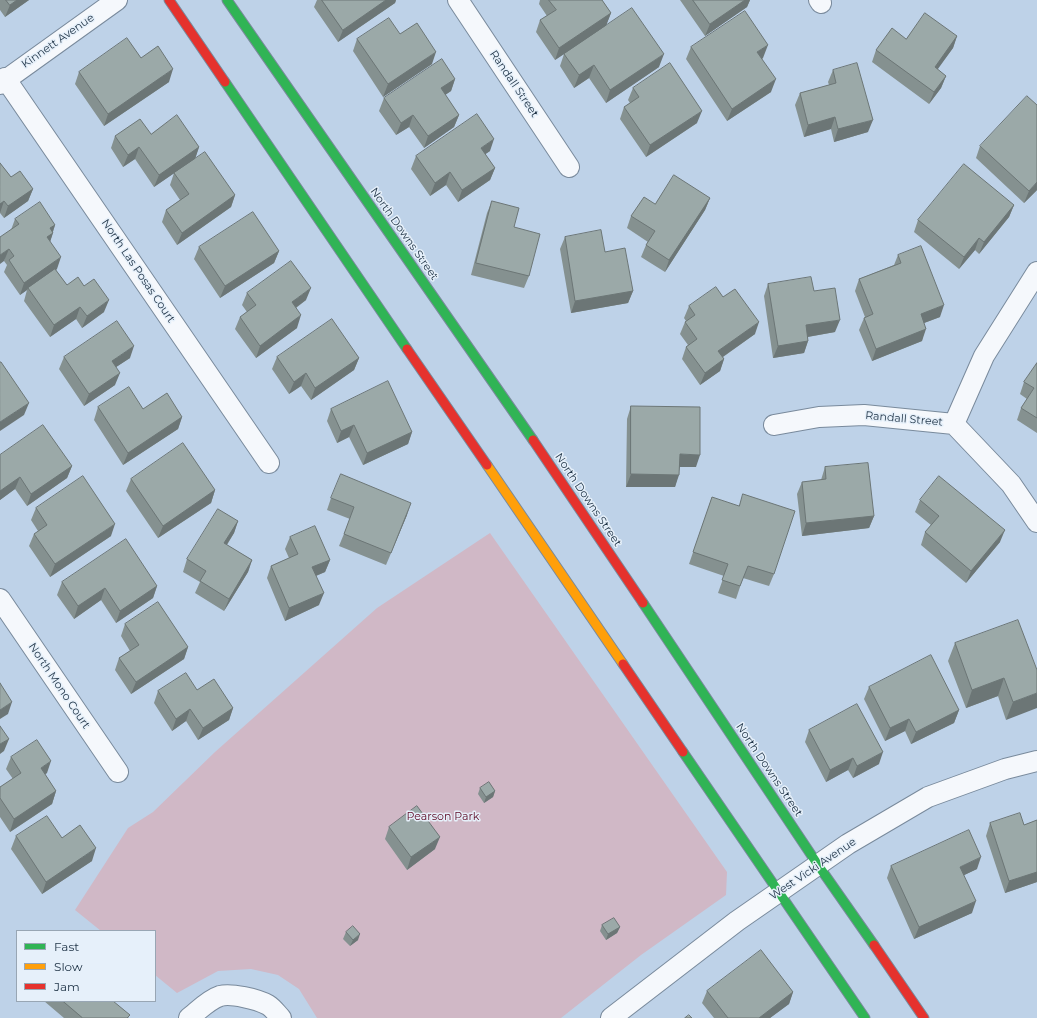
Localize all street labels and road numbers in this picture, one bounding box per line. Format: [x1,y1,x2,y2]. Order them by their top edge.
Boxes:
street label: Kinnett Avenue [19,11,97,71]
street label: Randall Street [487,48,541,120]
street label: North Downs Street [367,185,441,283]
street label: North Las Posas Court [98,217,178,325]
street label: Randall Street [865,409,943,429]
street label: North Downs Street [552,451,624,549]
street label: North Mono Court [25,641,93,731]
street label: North Downs Street [733,721,805,819]
street label: West Vicki Avenue [767,835,859,903]

